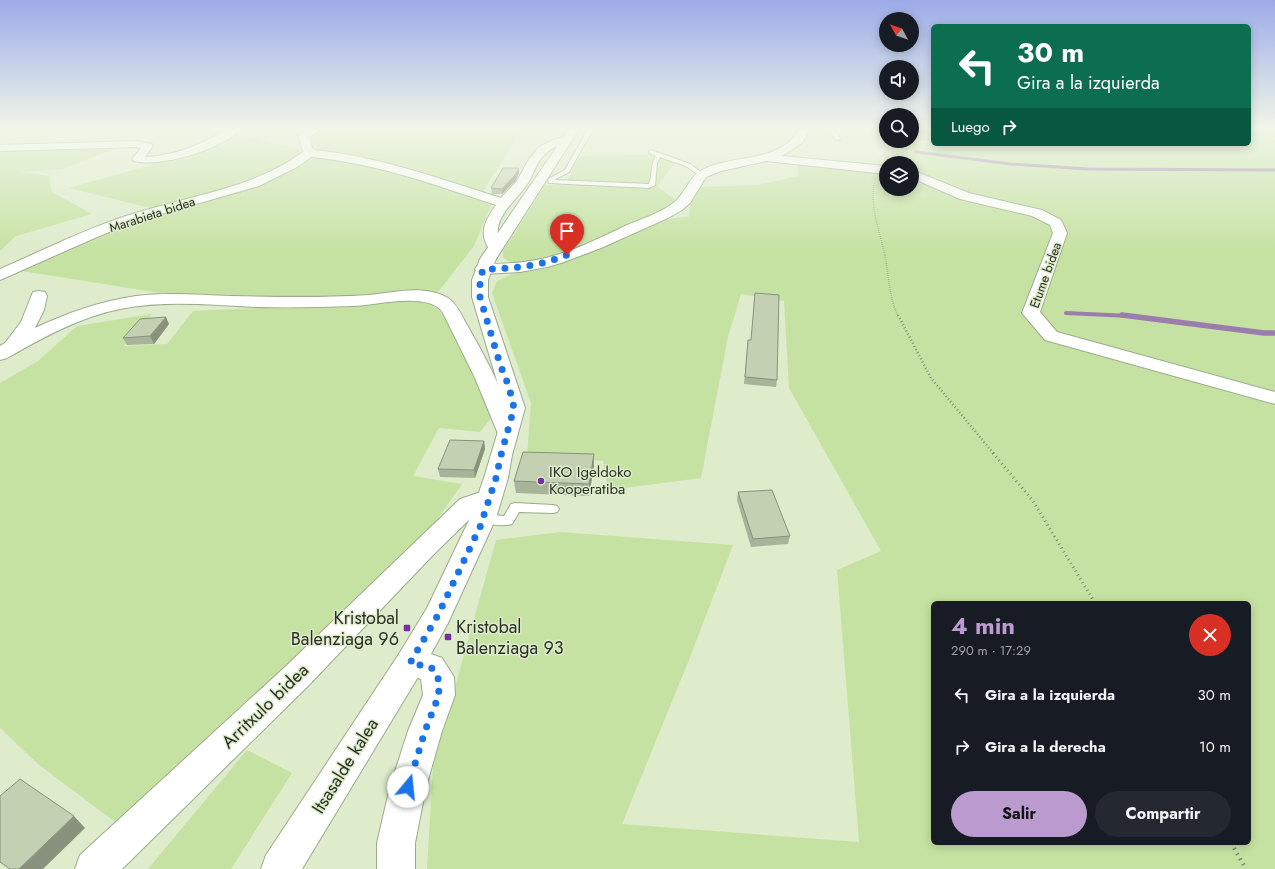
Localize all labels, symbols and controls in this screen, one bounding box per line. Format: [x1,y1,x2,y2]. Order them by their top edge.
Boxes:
north arrow [879,12,919,52]
map controls [879,12,919,196]
text: 30 m [1017,32,1084,73]
icon: left [951,40,1003,92]
button: sound [879,60,919,100]
text: Gira a la izquierda [1017,70,1160,96]
button: search [879,108,919,148]
text: Luego [951,116,990,138]
icon: right [998,116,1020,138]
button: layers [879,156,919,196]
street label: Marabieta bidea [107,192,198,237]
pin [550,214,584,255]
icon: arrive [556,220,578,242]
street label: Etume bidea [1025,240,1066,311]
place label: IKO Igeldoko Kooperatiba [549,461,631,500]
marker: IKO Igeldoko Kooperatiba [536,476,546,486]
place label: Kristobal Balenziaga 96 [291,605,399,652]
text: 4 min [951,608,1015,643]
place label: Kristobal Balenziaga 93 [456,614,564,661]
button: close [1189,614,1231,656]
marker: Kristobal Balenziaga 96 [402,623,412,633]
marker: Kristobal Balenziaga 93 [443,632,453,642]
text: 290 m · 17:29 [951,641,1031,660]
street label: Arritxulo bidea [215,658,315,754]
icon: left [951,684,973,706]
text: Gira a la izquierda [985,684,1115,706]
text: 30 m [1198,684,1231,706]
street label: Itsasalde kalea [305,713,385,819]
icon: right [951,736,973,758]
text: Gira a la derecha [985,736,1106,758]
text: 10 m [1199,736,1231,758]
position arrow [387,766,429,808]
button: Salir [951,791,1087,837]
button: Compartir [1095,791,1231,837]

